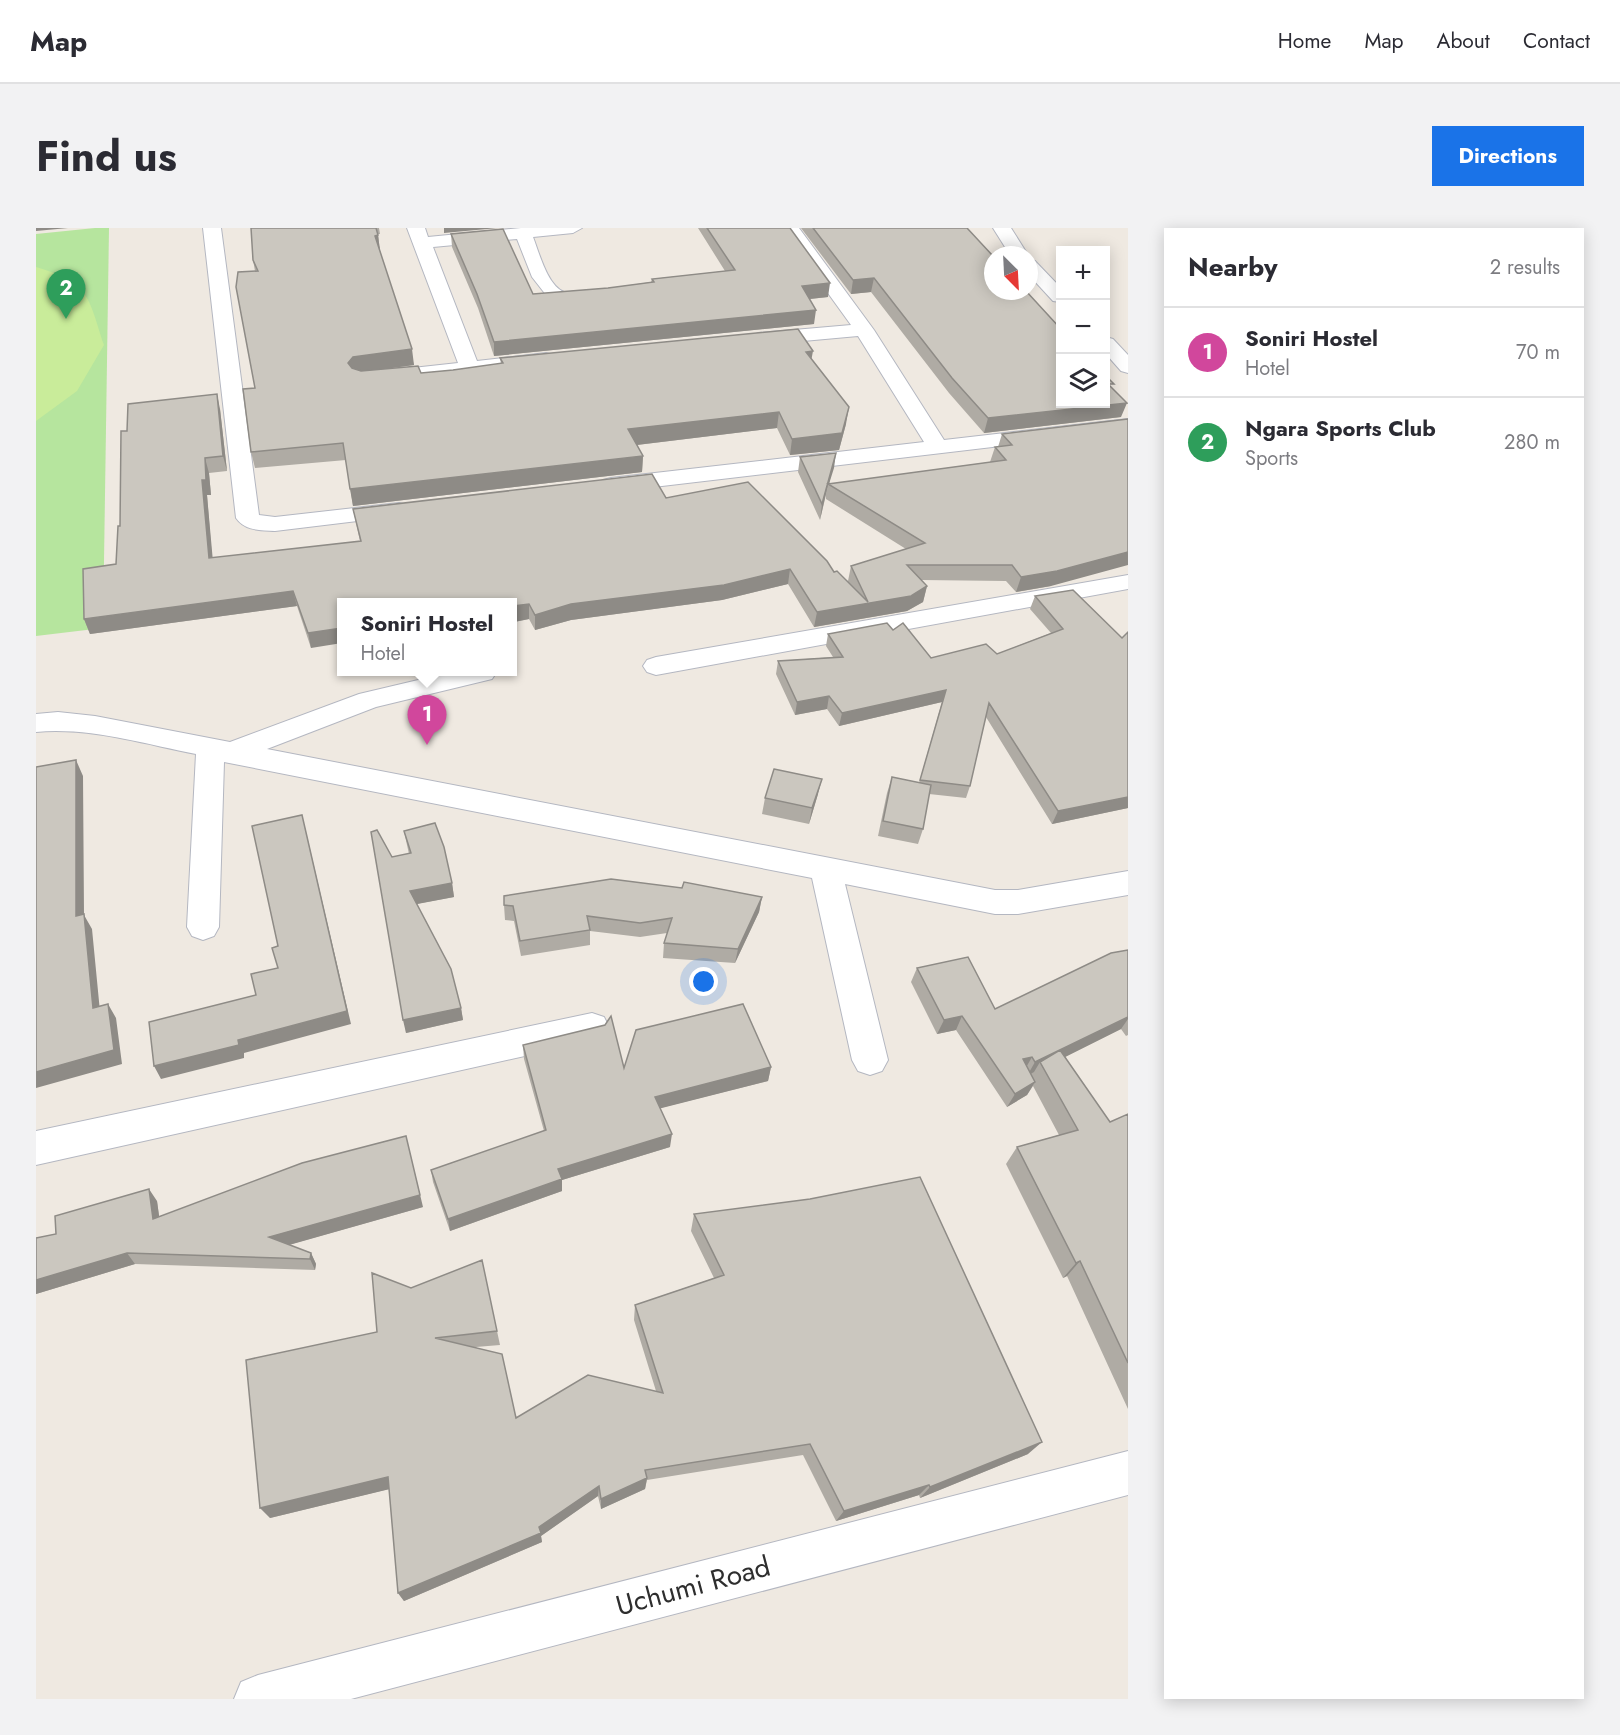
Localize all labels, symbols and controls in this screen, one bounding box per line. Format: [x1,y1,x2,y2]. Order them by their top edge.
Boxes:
text: Map [30,21,87,62]
text: Home [1278,26,1331,56]
text: Map [1364,26,1404,56]
text: About [1437,26,1490,56]
text: Contact [1523,26,1590,56]
text: Find us [36,126,177,187]
button: Directions [1432,126,1584,186]
north arrow [984,246,1038,300]
map controls [1056,246,1110,408]
button: + [1056,246,1110,300]
text: Nearby [1188,248,1277,286]
text: 2 results [1490,253,1560,282]
pin: 2 [46,270,86,319]
button: − [1056,300,1110,354]
text: Soniri Hostel [1245,322,1378,354]
text: 1 [1202,338,1213,367]
text: 70 m [1516,338,1560,367]
button: layers [1056,354,1110,408]
text: Hotel [1245,354,1290,383]
text: Ngara Sports Club [1245,412,1436,444]
text: 2 [1201,428,1214,457]
text: 280 m [1504,428,1560,457]
text: Sports [1245,444,1298,473]
popup [337,598,517,676]
text: Soniri Hostel [360,607,494,639]
text: Hotel [360,639,405,668]
pin: 1 [408,696,446,745]
your location [689,967,718,996]
street label: Uchumi Road [611,1546,775,1626]

